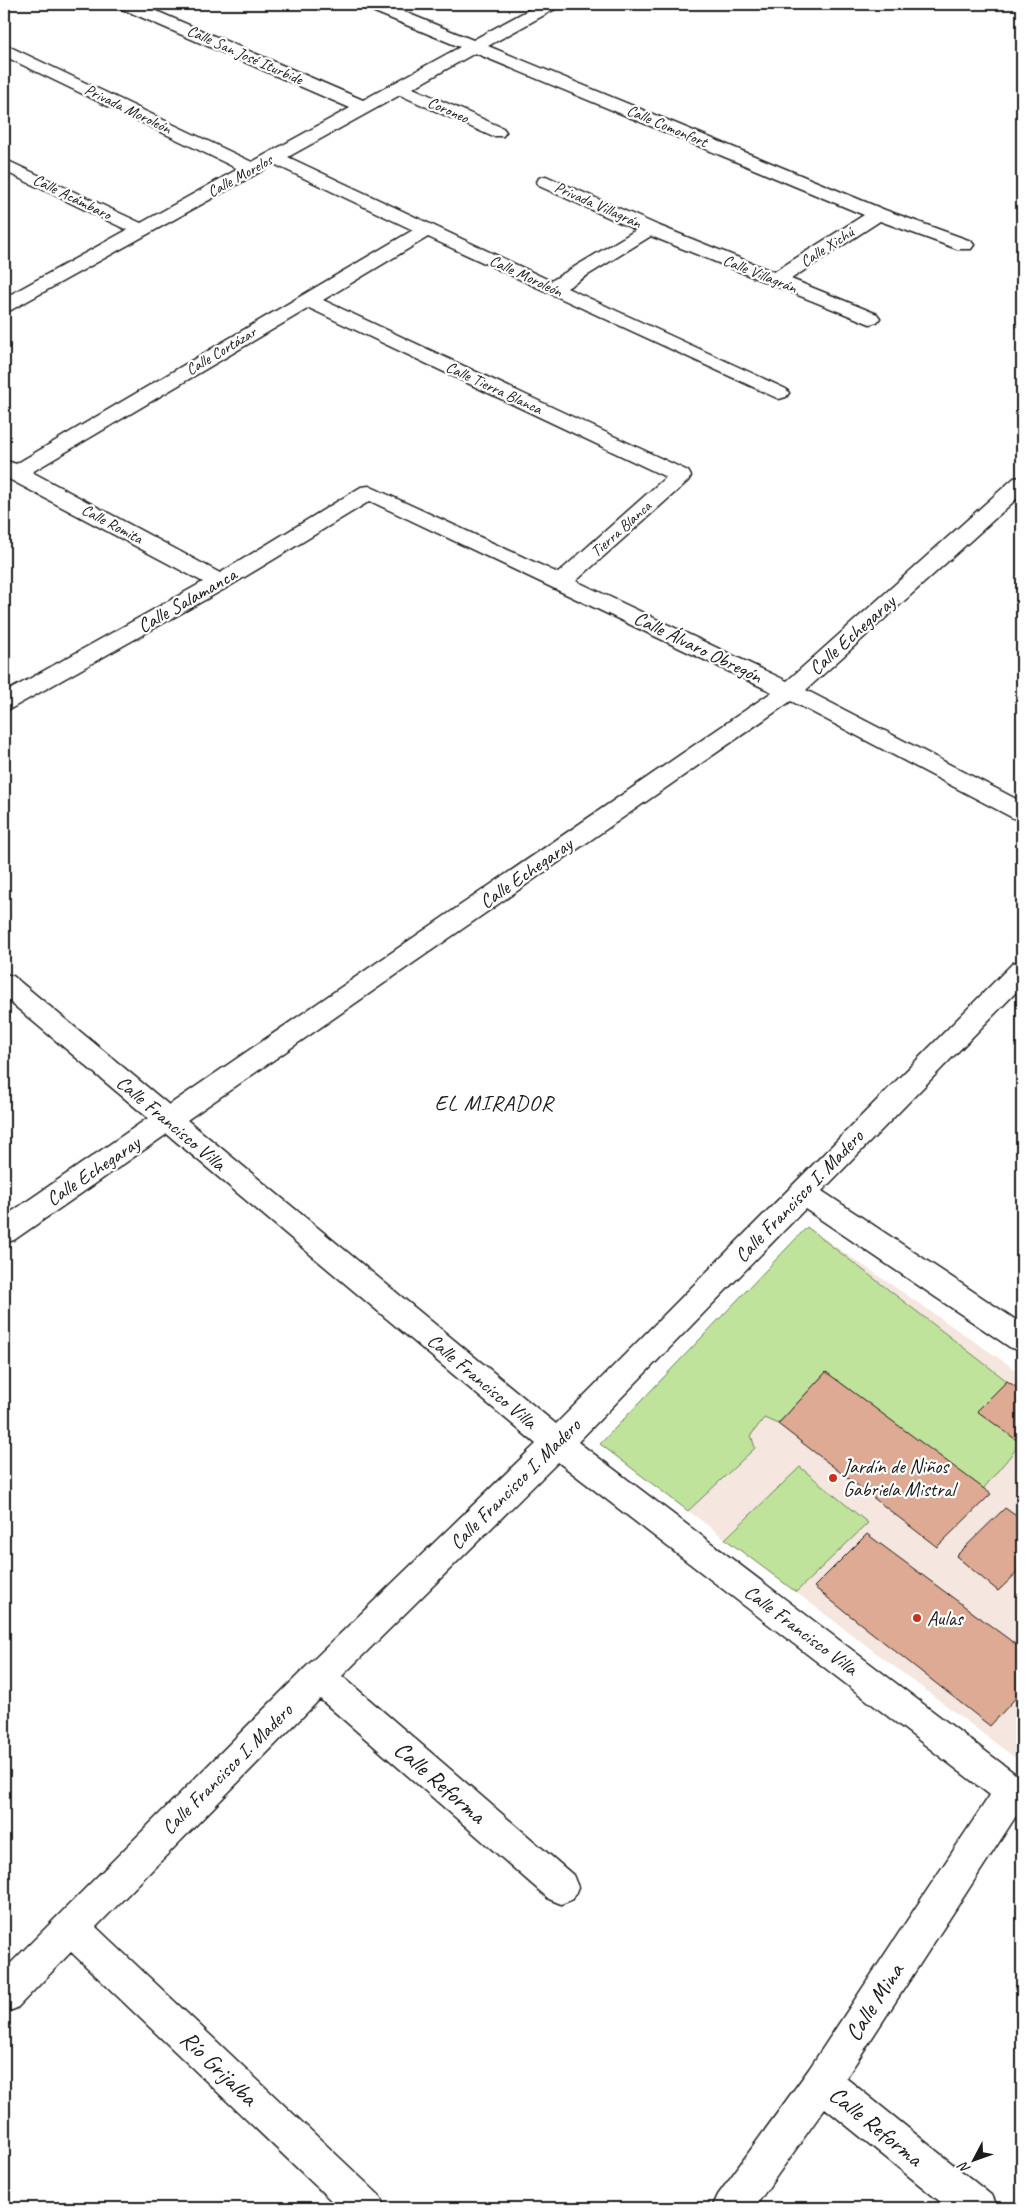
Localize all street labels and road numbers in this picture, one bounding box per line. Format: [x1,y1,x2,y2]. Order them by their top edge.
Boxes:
street label: Calle San José Iturbide [184,21,308,90]
street label: Privada Moroleón [81,79,175,139]
street label: Coroneo [424,92,473,128]
street label: Calle Comonfort [624,100,712,153]
street label: Calle Morelos [204,149,277,202]
street label: Calle Acámbaro [30,170,116,226]
street label: Privada Villagrán [551,177,645,233]
street label: Calle Xichú [797,221,859,272]
street label: Calle Moroleón [486,250,566,302]
street label: Calle Villagrán [720,250,801,298]
street label: Calle Cortázar [182,322,261,380]
street label: Calle Tierra Blanca [443,357,546,419]
street label: Tierra Blanca [587,496,657,561]
street label: Calle Romita [78,500,147,549]
street label: Calle Salamanca [133,561,243,638]
street label: Calle Echegaray [804,588,902,680]
street label: Calle Álvaro Obregón [630,605,767,689]
street label: Calle Echegaray [475,831,579,914]
street label: Calle Francisco Villa [111,1070,232,1177]
street label: Calle Francisco I. Madero [729,1124,869,1268]
street label: Calle Echegaray [41,1129,147,1212]
street label: Calle Francisco Villa [422,1328,543,1435]
street label: Calle Francisco I. Madero [444,1413,586,1555]
street label: Calle Francisco Villa [739,1579,864,1681]
street label: Calle Francisco I. Madero [156,1698,298,1840]
street label: Calle Reforma [388,1734,493,1831]
street label: Calle Mina [838,1956,911,2046]
street label: Río Grijalba [174,2024,265,2113]
street label: Calle Reforma [823,2079,930,2174]

